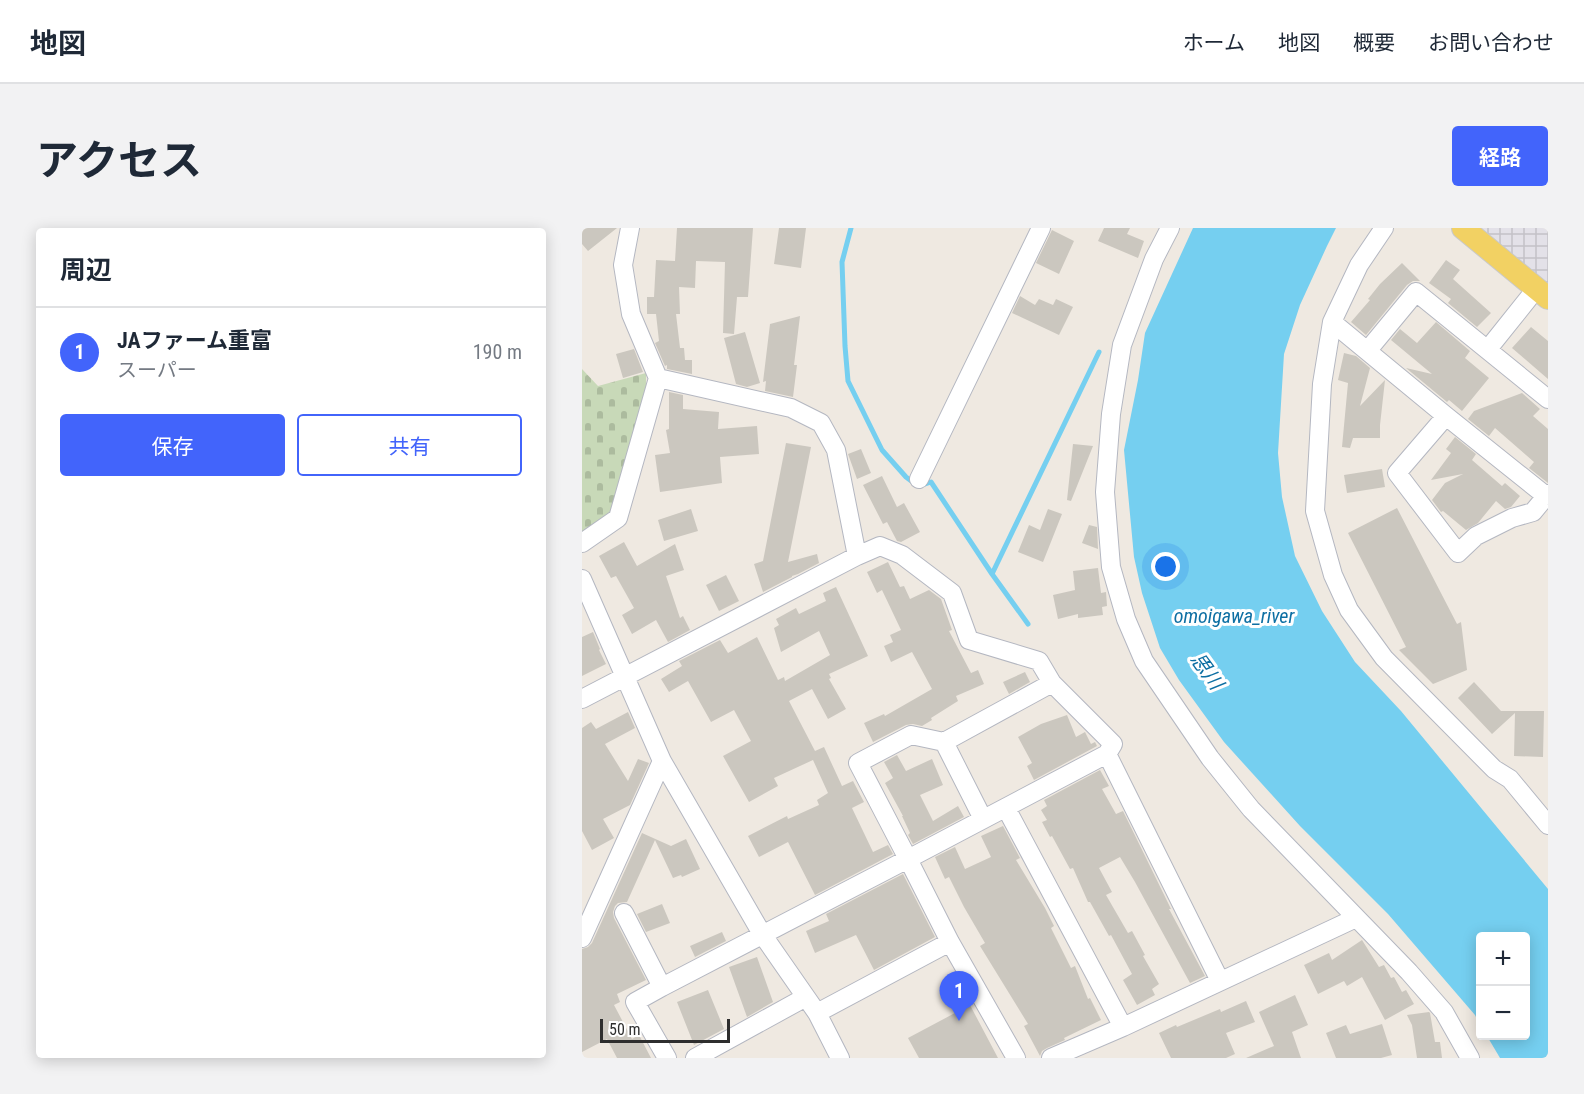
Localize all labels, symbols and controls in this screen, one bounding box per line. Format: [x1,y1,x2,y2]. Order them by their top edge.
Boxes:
text: 地図 [30,27,86,60]
text: ホーム [1183,31,1245,55]
text: 地図 [1278,31,1320,55]
text: 概要 [1353,31,1395,55]
text: お問い合わせ [1428,31,1554,55]
button: 経路 [1452,126,1548,186]
text: アクセス [36,136,202,185]
text: 周辺 [60,255,112,285]
text: JAファーム重富 [117,328,272,353]
text: 1 [74,340,85,364]
text: 190 m [473,340,522,364]
text: スーパー [117,358,197,382]
button: 保存 [60,414,285,476]
button: 共有 [297,414,522,476]
your location [1151,552,1180,581]
water label: omoigawa_river [1174,604,1295,628]
water label: 思川 [1186,648,1230,696]
map controls [1476,932,1530,1040]
button: + [1476,932,1530,986]
pin: 1 [940,972,979,1021]
button: − [1476,986,1530,1040]
scale bar [600,1016,730,1044]
text: 50 m [609,1020,641,1039]

